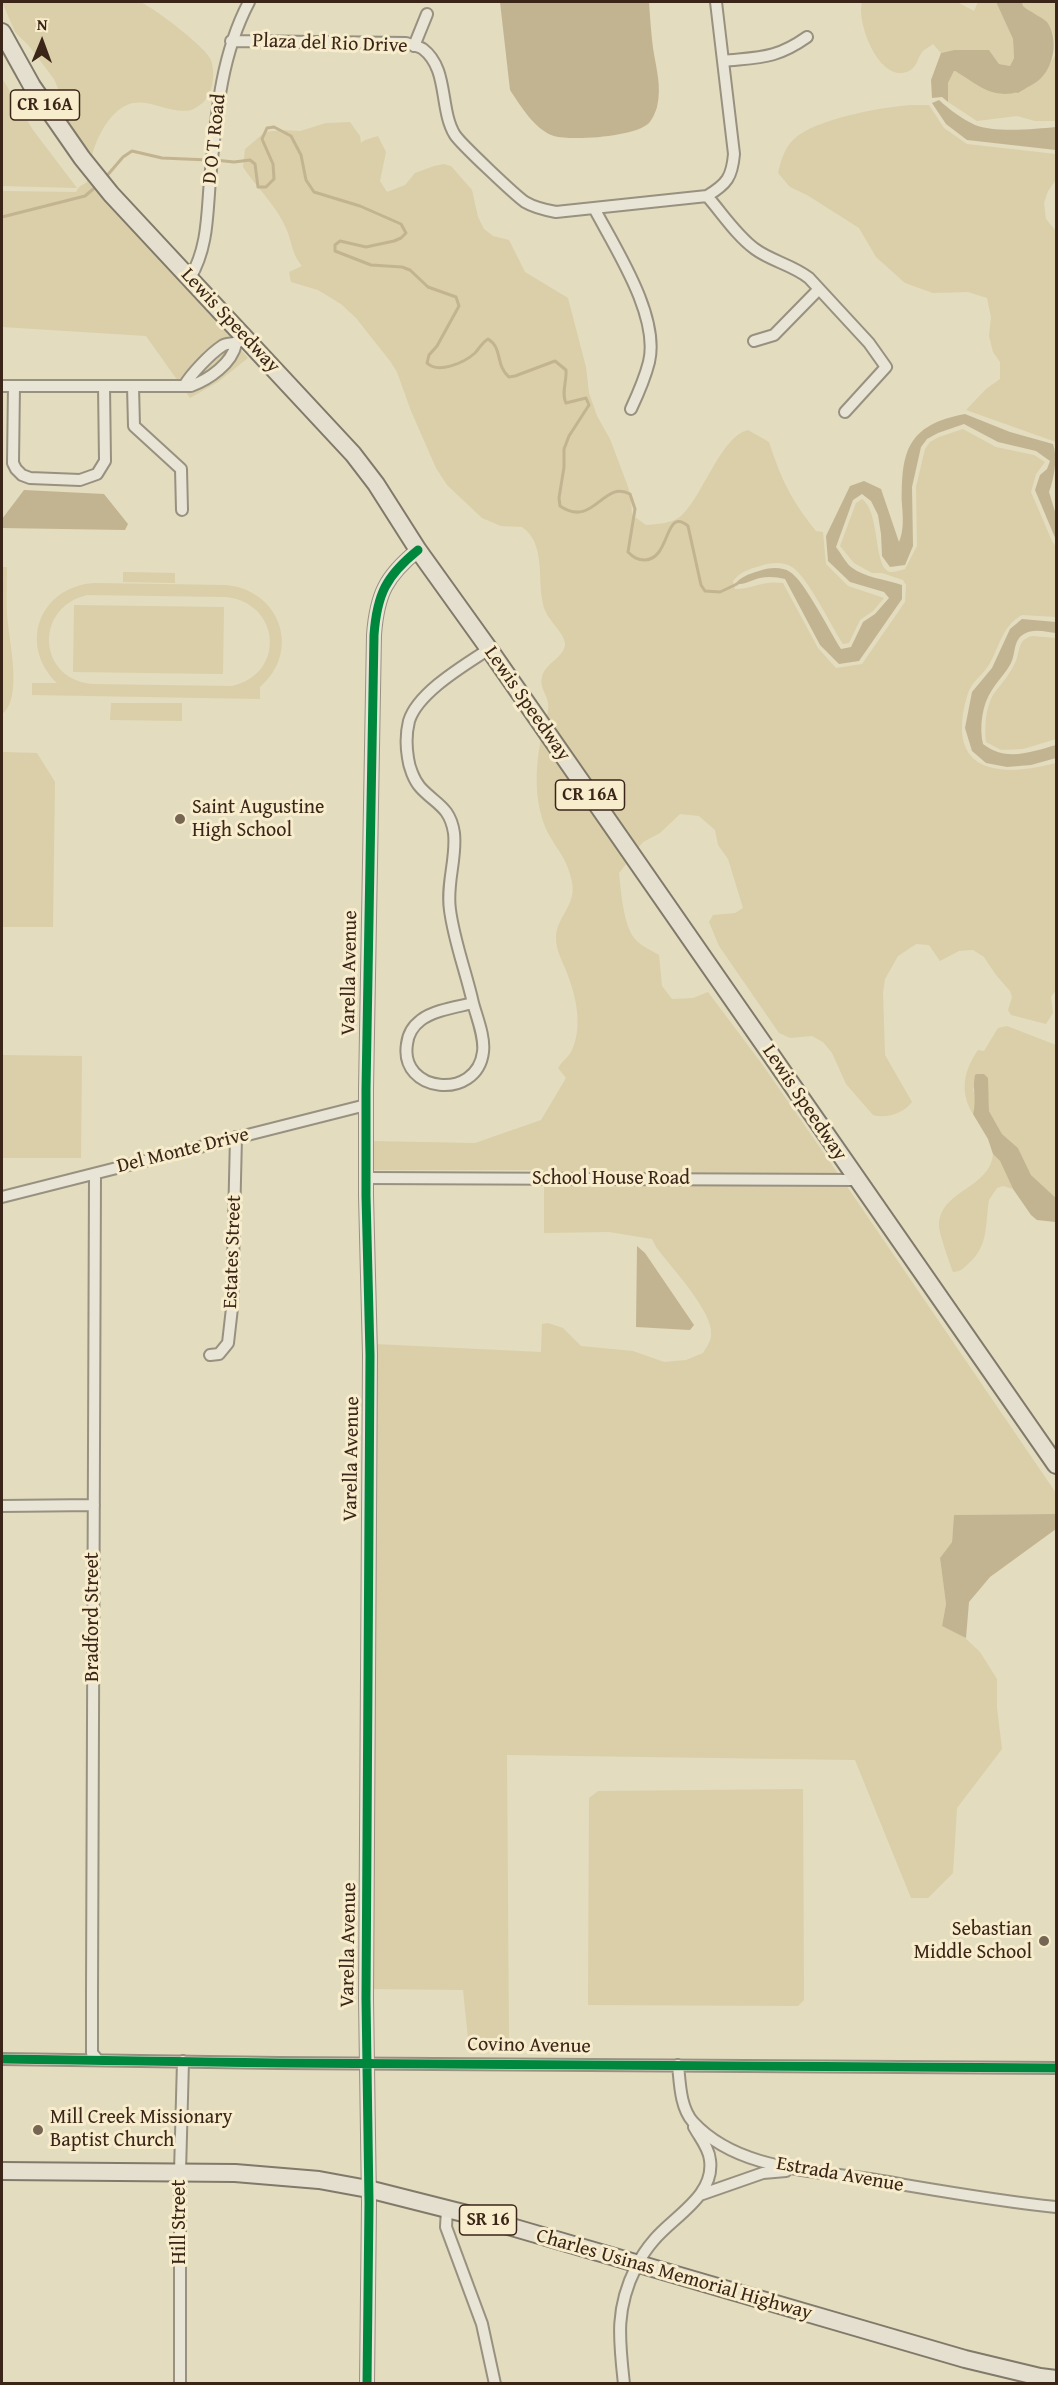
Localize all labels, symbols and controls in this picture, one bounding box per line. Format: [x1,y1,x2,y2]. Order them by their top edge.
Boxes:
north arrow [12,12,72,72]
text: N [37,12,48,36]
street label: Plaza del Rio Drive [252,29,408,59]
road number: CR 16A [10,90,80,120]
street label: D O T Road [198,93,232,185]
street label: Lewis Speedway [175,264,285,378]
street label: Lewis Speedway [479,642,575,766]
road number: CR 16A [556,780,624,810]
place label: Saint Augustine High School [192,796,324,843]
marker: Saint Augustine High School [173,812,187,826]
street label: Varella Avenue [337,910,363,1036]
street label: Lewis Speedway [756,1040,852,1166]
street label: Del Monte Drive [115,1123,251,1179]
street label: School House Road [532,1167,690,1191]
street label: Estates Street [219,1195,247,1309]
street label: Varella Avenue [339,1396,365,1522]
street label: Bradford Street [81,1552,105,1682]
street label: Varella Avenue [336,1882,362,2008]
place label: Sebastian Middle School [914,1918,1032,1965]
marker: Sebastian Middle School [1037,1934,1051,1948]
street label: Covino Avenue [467,2033,591,2059]
place label: Mill Creek Missionary Baptist Church [50,2106,232,2153]
marker: Mill Creek Missionary Baptist Church [31,2123,45,2137]
street label: Estrada Avenue [775,2152,905,2198]
street label: Hill Street [168,2179,192,2265]
road number: SR 16 [460,2205,516,2235]
street label: Charles Usinas Memorial Highway [533,2224,815,2326]

